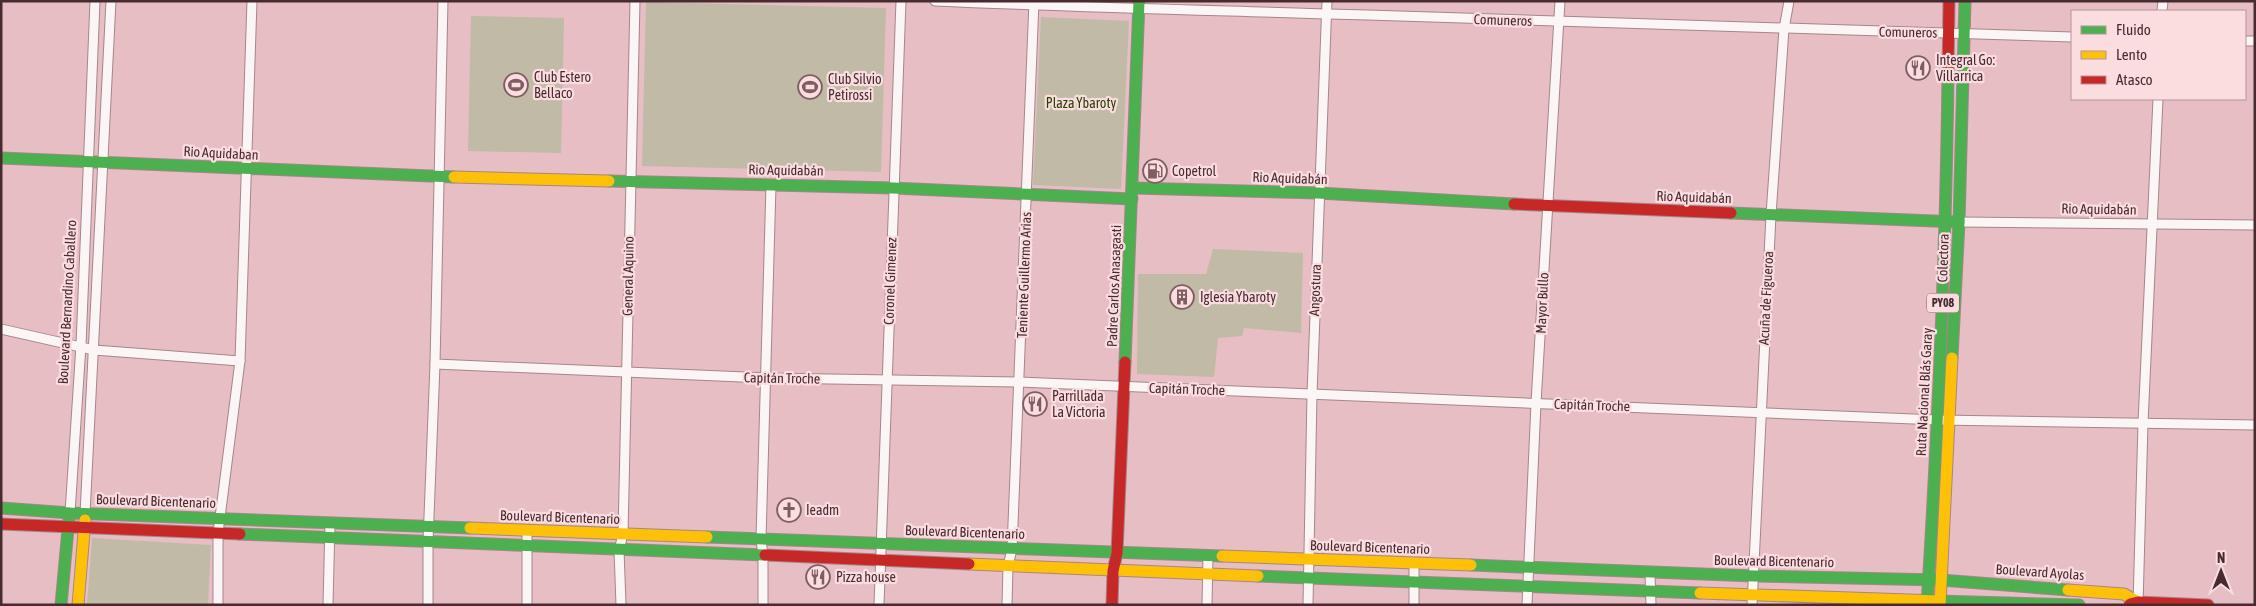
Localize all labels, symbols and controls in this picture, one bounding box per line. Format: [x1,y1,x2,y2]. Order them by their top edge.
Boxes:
legend [2071,10,2246,100]
street label: Comuneros [1473,11,1533,29]
text: Fluido [2116,21,2151,38]
street label: Comuneros [1879,23,1937,41]
text: Lento [2116,46,2147,63]
place label: Integral Go: Villarrica [1936,52,1995,84]
restaurant icon: Integral Go: Villarrica [1905,55,1931,81]
place label: Club Estero Bellaco [534,69,591,101]
place label: Club Silvio Petirossi [828,71,882,103]
text: Atasco [2116,71,2153,88]
sports icon: Club Estero Bellaco [503,72,529,98]
sports icon: Club Silvio Petirossi [797,74,823,100]
park label: Plaza Ybaroty [1046,95,1116,111]
street label: Rio Aquidaban [183,143,259,163]
fuel station icon: Copetrol [1142,158,1168,184]
street label: Rio Aquidabán [748,161,824,179]
place label: Copetrol [1172,163,1217,179]
street label: Rio Aquidabán [1252,169,1328,187]
street label: Rio Aquidabán [1656,188,1732,206]
street label: Rio Aquidabán [2061,200,2137,218]
street label: Teniente Guillermo Arias [1014,212,1034,338]
street label: Boulevard Bernardino Caballero [55,219,79,385]
street label: Padre Carlos Anasagasti [1104,225,1124,347]
street label: Colectora [1934,233,1952,283]
street label: General Aquino [619,236,637,316]
street label: Coronel Gimenez [880,237,900,325]
street label: Acuña de Figueroa [1756,251,1776,345]
street label: Angostura [1306,264,1324,316]
street label: Mayor Bullo [1532,272,1552,334]
building icon: Iglesia Ybaroty [1169,284,1195,310]
place label: Iglesia Ybaroty [1200,289,1276,305]
road number: PY08 [1927,294,1959,312]
street label: Ruta Nacional Blás Garay [1913,327,1935,457]
street label: Capitán Troche [744,369,820,387]
street label: Capitán Troche [1149,380,1225,398]
place label: Parrillada La Victoria [1052,388,1105,420]
restaurant icon: Parrillada La Victoria [1022,391,1048,417]
street label: Capitán Troche [1554,396,1630,414]
street label: Boulevard Bicentenario [96,491,216,511]
church icon: Ieadm [776,497,802,523]
place label: Ieadm [806,502,839,518]
street label: Boulevard Bicentenario [500,507,620,527]
street label: Boulevard Bicentenario [905,522,1025,542]
street label: Boulevard Bicentenario [1310,537,1430,557]
north arrow [2196,546,2246,596]
text: N [2217,550,2225,566]
street label: Boulevard Bicentenario [1714,552,1834,570]
street label: Boulevard Ayolas [1995,561,2085,583]
restaurant icon: Pizza house [805,564,831,590]
place label: Pizza house [836,569,896,585]

